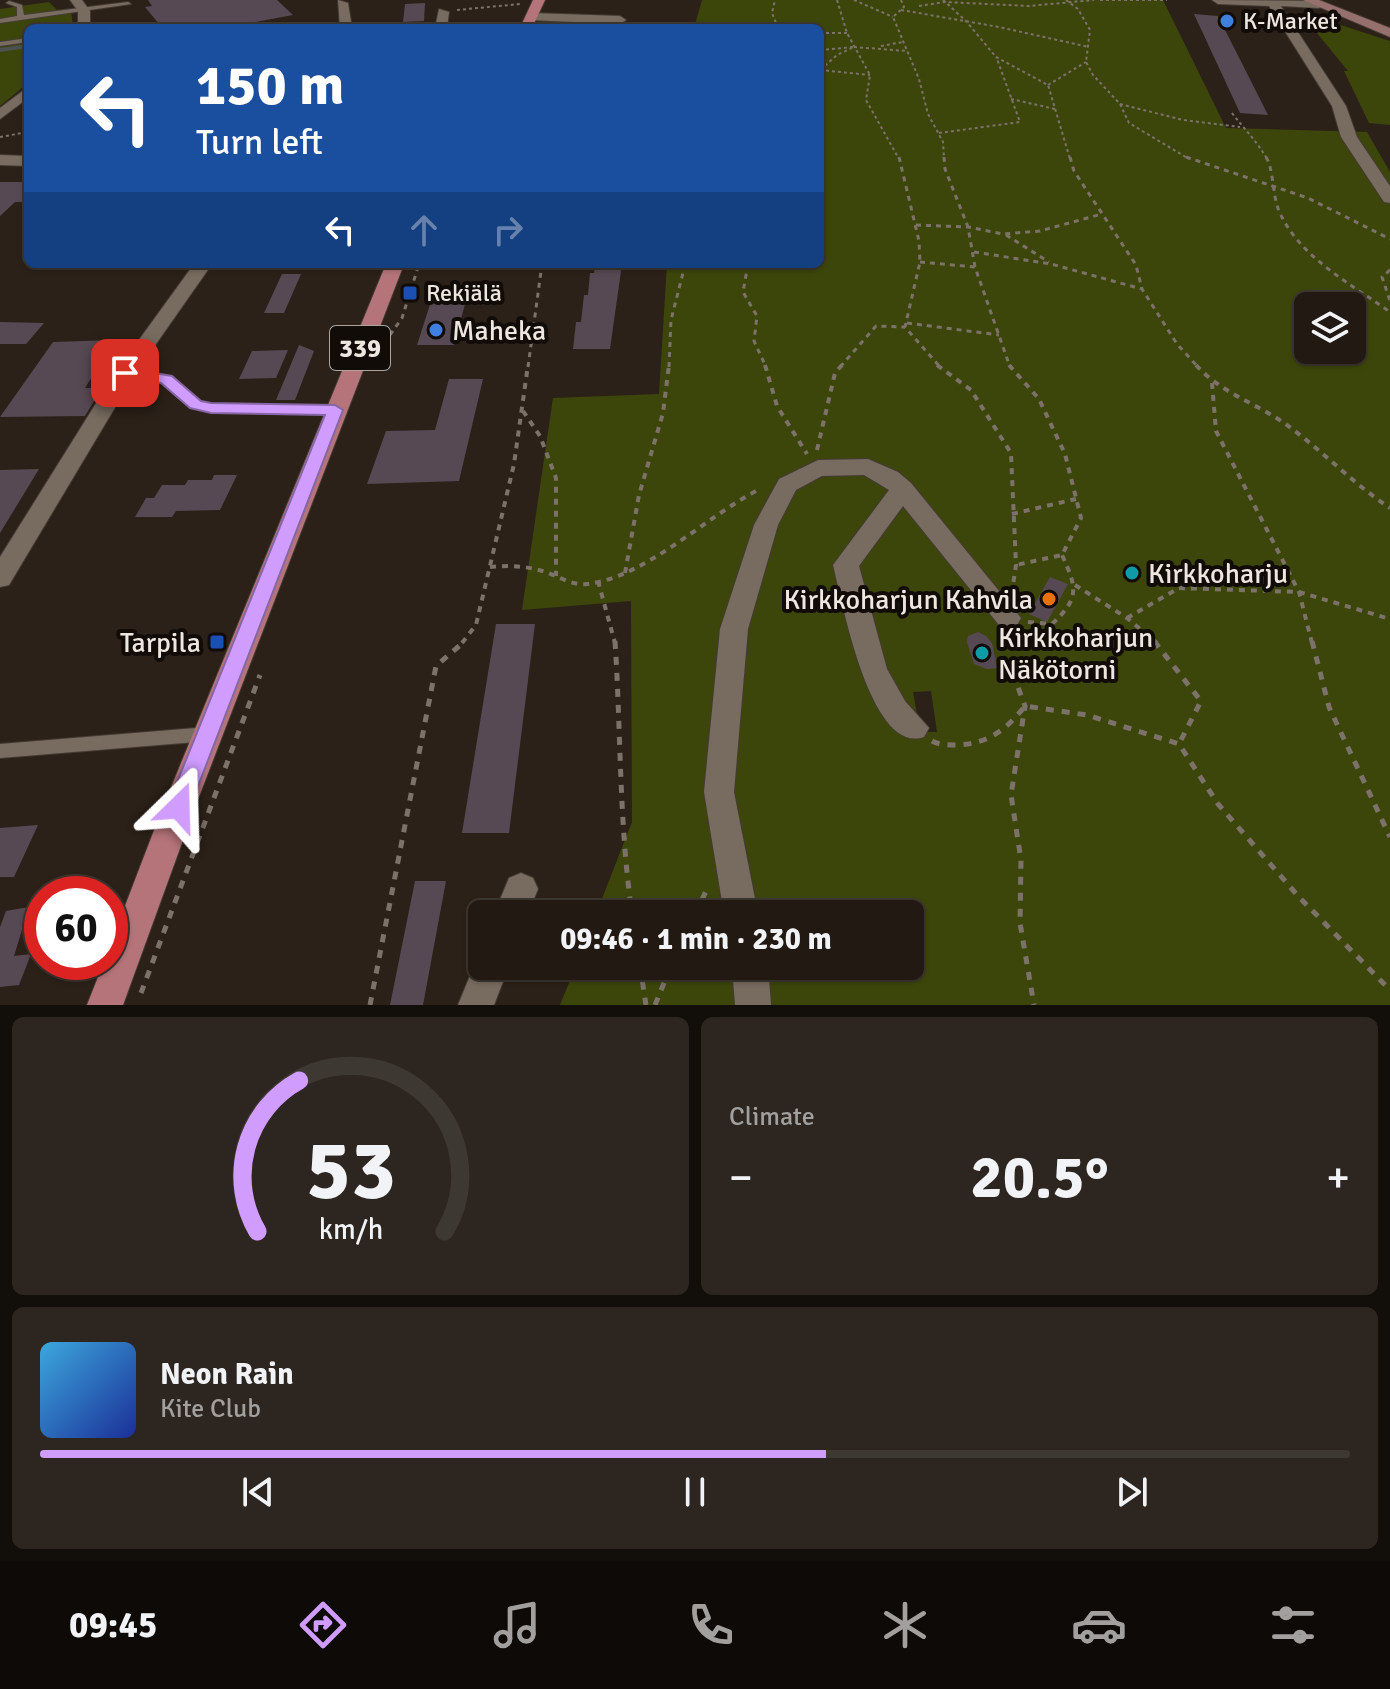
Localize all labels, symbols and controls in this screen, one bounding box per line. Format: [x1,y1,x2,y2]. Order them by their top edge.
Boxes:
place label: K-Market [1243,6,1338,36]
marker: K-Market [1218,12,1236,30]
text: 150 m [196,51,344,120]
icon: left [64,56,168,160]
text: Turn left [196,120,323,165]
icon: left [318,208,362,252]
icon: ahead [402,208,446,252]
icon: right [486,208,530,252]
place label: Rekiälä [426,278,502,308]
marker: Rekiälä [401,284,419,302]
map controls [1294,292,1366,364]
button: layers [1294,292,1366,364]
place label: Maheka [452,314,546,348]
marker: Maheka [427,321,445,339]
road number: 339 [330,326,390,370]
pin [91,339,159,407]
icon: arrive [103,351,147,395]
place label: Kirkkoharju [1148,557,1288,591]
marker: Kirkkoharju [1123,564,1141,582]
place label: Kirkkoharjun Kahvila [783,583,1033,617]
marker: Kirkkoharjun Kahvila [1040,590,1058,608]
place label: Kirkkoharjun Näkötorni [998,621,1153,687]
place label: Tarpila [120,626,201,660]
marker: Tarpila [208,633,226,651]
marker: Kirkkoharjun Näkötorni [973,644,991,662]
position arrow [137,765,221,849]
speed limit sign: 60 [24,876,128,980]
text: 09:46 · 1 min · 230 m [560,921,832,958]
text: Climate [729,1101,815,1133]
text: 53 [306,1120,395,1222]
text: 20.5° [970,1141,1109,1215]
text: − [729,1151,753,1205]
text: + [1326,1151,1350,1205]
text: km/h [318,1212,383,1247]
text: Neon Rain [160,1356,294,1393]
text: Kite Club [160,1393,261,1425]
icon: previous [236,1470,280,1514]
icon: pause [673,1470,717,1514]
icon: next [1110,1470,1154,1514]
icon: directions [295,1597,351,1653]
icon: music [489,1597,545,1653]
icon: phone [683,1597,739,1653]
icon: climate [877,1597,933,1653]
icon: car [1071,1597,1127,1653]
icon: filters [1265,1597,1321,1653]
text: 09:45 [69,1603,157,1648]

